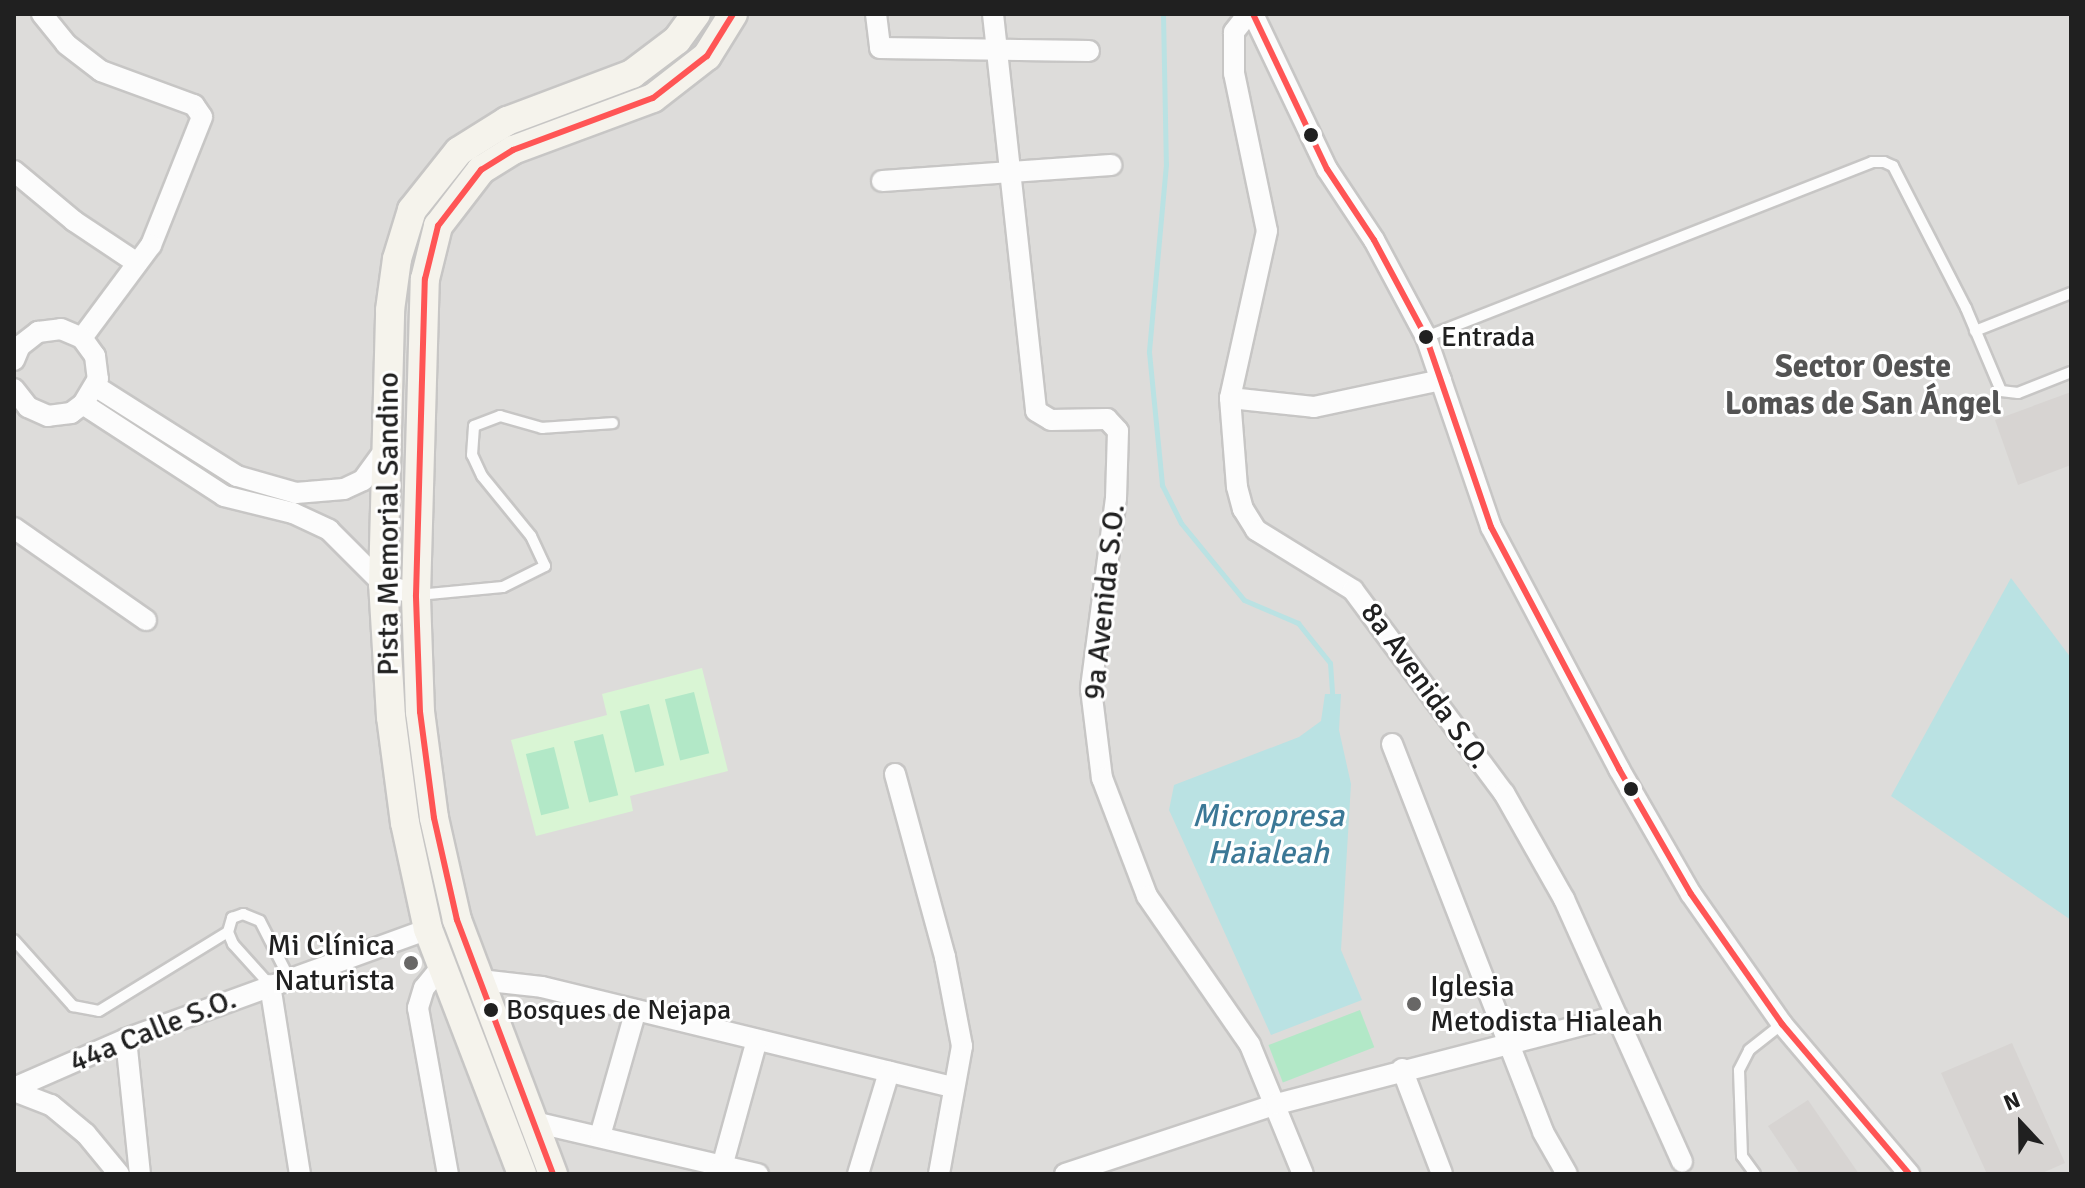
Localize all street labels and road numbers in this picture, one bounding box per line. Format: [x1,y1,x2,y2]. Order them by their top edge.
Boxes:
street label: Pista Memorial Sandino [371,372,407,676]
street label: 9a Avenida S.O. [1077,502,1133,702]
street label: 8a Avenida S.O. [1353,596,1497,776]
street label: 44a Calle S.O. [65,981,241,1081]

